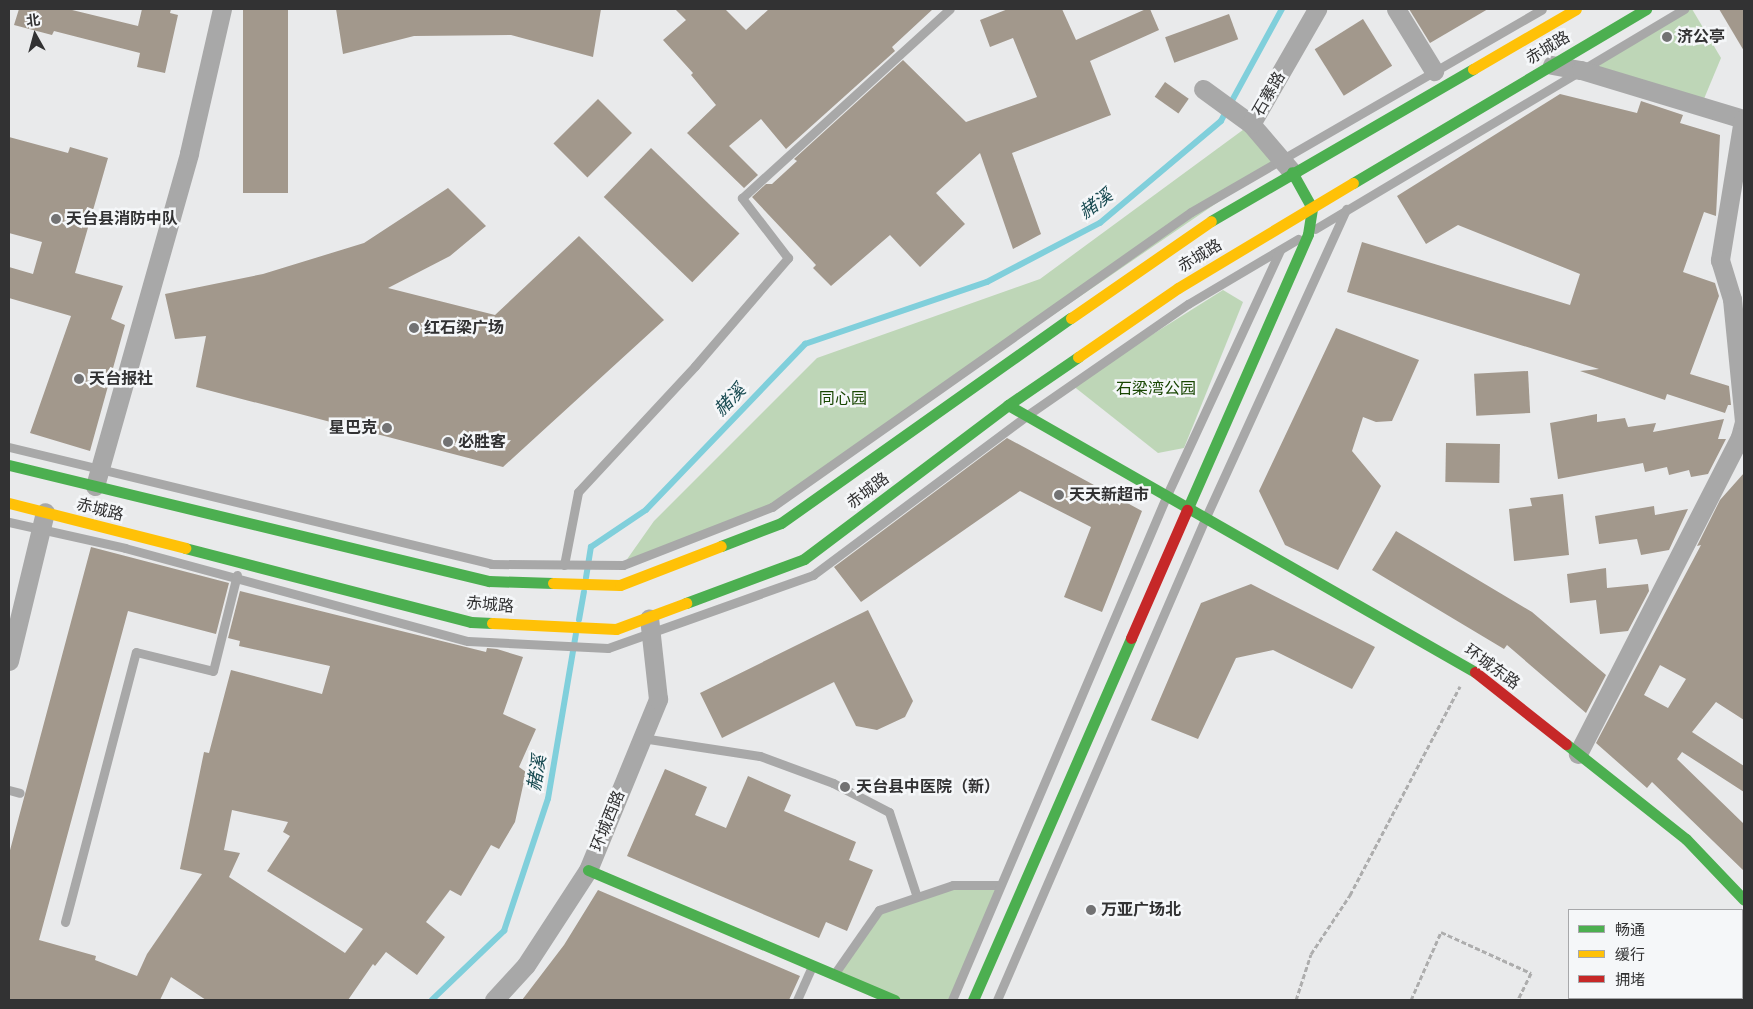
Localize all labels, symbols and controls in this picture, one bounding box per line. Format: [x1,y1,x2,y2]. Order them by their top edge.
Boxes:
north arrow [10,10,60,60]
text: 北 [25,10,41,30]
street label: 赤城路 [1522,27,1574,69]
place label: 济公亭 [1677,27,1725,47]
marker: 济公亭 [1661,31,1673,43]
street label: 石寨路 [1249,68,1289,120]
water label: 赭溪 [1075,185,1117,223]
place label: 天台县消防中队 [66,209,178,229]
marker: 天台县消防中队 [50,213,62,225]
street label: 赤城路 [1174,235,1226,277]
place label: 红石梁广场 [424,318,504,338]
marker: 红石梁广场 [408,322,420,334]
place label: 天台报社 [89,369,153,389]
marker: 天台报社 [73,373,85,385]
park label: 石梁湾公园 [1116,379,1196,399]
water label: 赭溪 [710,380,750,420]
park label: 同心园 [819,389,867,409]
place label: 星巴克 [329,418,377,438]
marker: 星巴克 [381,422,393,434]
place label: 必胜客 [458,432,506,452]
marker: 必胜客 [442,436,454,448]
street label: 赤城路 [843,469,893,513]
place label: 天天新超市 [1069,485,1149,505]
marker: 天天新超市 [1053,489,1065,501]
street label: 赤城路 [74,495,126,525]
street label: 赤城路 [465,593,515,617]
street label: 环城东路 [1460,640,1524,694]
water label: 赭溪 [523,753,551,793]
place label: 天台县中医院（新） [856,777,1000,797]
marker: 天台县中医院（新） [838,780,852,794]
street label: 环城西路 [587,788,629,854]
place label: 万亚广场北 [1101,900,1181,920]
marker: 万亚广场北 [1085,904,1097,916]
legend [1568,909,1743,999]
text: 畅通 [1615,920,1645,939]
text: 缓行 [1615,945,1645,964]
text: 拥堵 [1615,970,1645,989]

